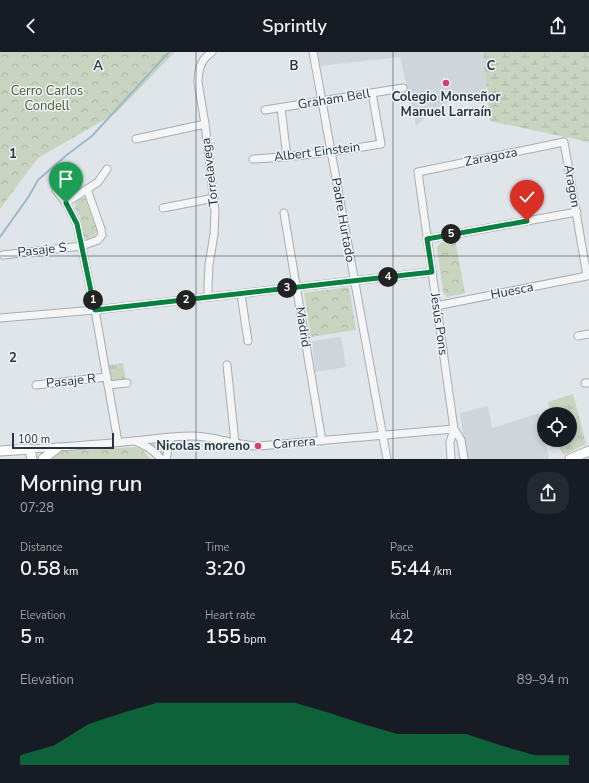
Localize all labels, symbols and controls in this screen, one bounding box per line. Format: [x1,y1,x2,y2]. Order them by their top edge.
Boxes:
text: Sprintly [262,14,327,38]
icon: back [20,15,42,37]
icon: share [547,15,569,37]
text: A [93,57,103,75]
text: B [290,57,299,75]
text: C [487,57,496,75]
marker: Colegio Monseñor Manuel Larraín [441,78,451,88]
park label: Cerro Carlos Condell [11,82,83,115]
street label: Graham Bell [297,84,372,114]
place label: Colegio Monseñor Manuel Larraín [391,88,501,121]
street label: Torrelavega [197,137,223,207]
street label: Albert Einstein [273,138,361,166]
street label: Zaragoza [463,143,519,171]
text: 1 [9,145,17,163]
pin [49,162,83,203]
street label: Aragon [559,163,585,209]
icon: arrive [55,168,77,190]
street label: Padre Hurtado [327,176,359,264]
pin [510,180,544,221]
icon: check [516,186,538,208]
pin: 5 [441,224,461,244]
text: 5 [448,226,454,241]
street label: Pasaje S [17,238,67,262]
pin: 4 [378,267,398,287]
text: 4 [385,269,391,284]
pin: 3 [277,278,297,298]
street label: Huesca [489,278,535,304]
text: 3 [284,280,290,295]
pin: 1 [83,290,103,310]
pin: 2 [176,290,196,310]
street label: Jesús Pons [426,291,452,356]
text: 1 [90,292,96,307]
text: 2 [183,292,189,307]
street label: Madrid [291,305,315,349]
text: 2 [9,349,17,367]
street label: Pasaje R [45,369,97,393]
map controls [537,407,577,447]
button: locate [537,407,577,447]
scale bar [12,431,114,450]
text: 100 m [18,432,50,447]
street label: Carrera [272,432,316,454]
place label: Nicolas moreno [156,437,250,455]
marker: Nicolas moreno [253,441,263,451]
text: Morning run [20,469,143,499]
button: share [527,472,569,514]
text: 07:28 [20,499,54,517]
text: Distance [20,540,63,555]
text: Time [205,540,229,555]
text: Pace [390,540,413,555]
text: 0.58 [20,555,61,582]
text: 3:20 [205,555,246,582]
text: 5:44 [390,555,431,582]
text: km [61,564,79,579]
text: /km [431,564,452,579]
text: Elevation [20,608,66,623]
text: Heart rate [205,608,255,623]
text: kcal [390,608,410,623]
text: 5 [20,623,32,650]
text: 155 [205,623,241,650]
text: 42 [390,623,414,650]
text: m [32,632,44,647]
text: bpm [241,632,266,647]
text: Elevation [20,671,74,689]
text: 89–94 m [517,671,569,689]

